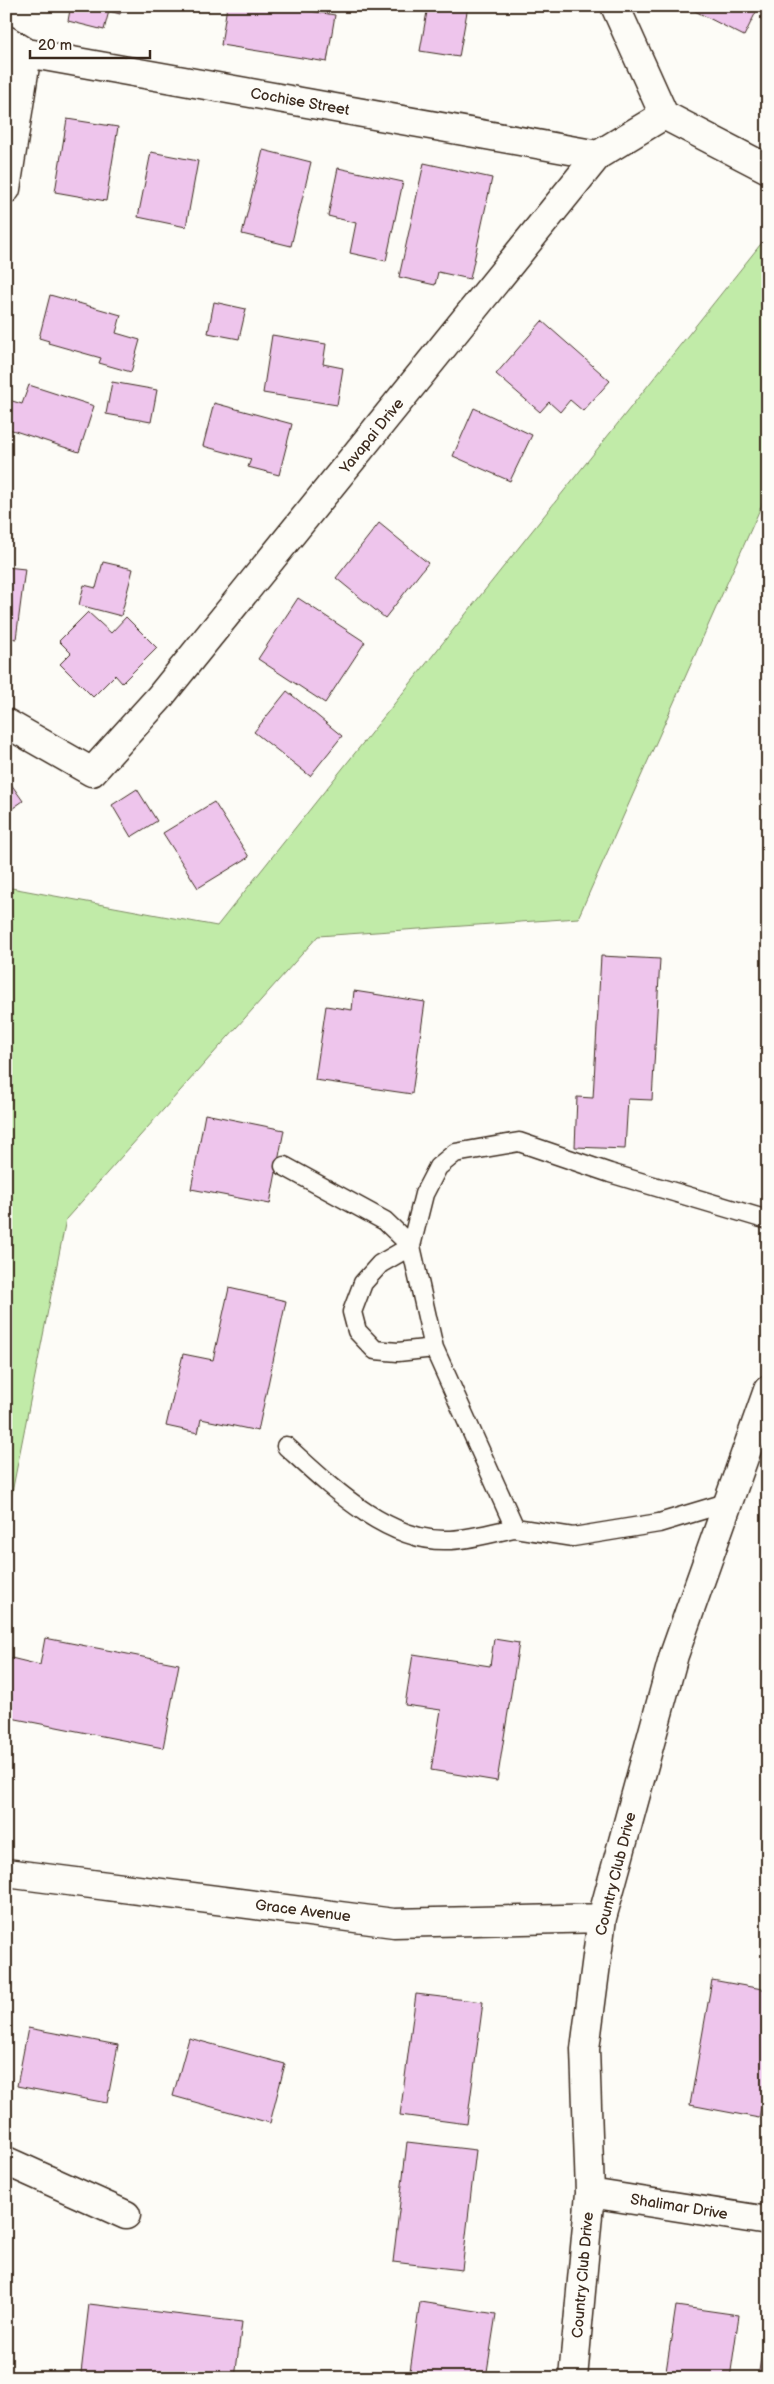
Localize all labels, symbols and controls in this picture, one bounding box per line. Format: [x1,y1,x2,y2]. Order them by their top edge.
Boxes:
scale bar [30,28,150,60]
text: 20 m [38,36,72,55]
street label: Cochise Street [249,84,351,120]
street label: Yavapai Drive [335,394,408,478]
street label: Country Club Drive [591,1810,641,1938]
street label: Grace Avenue [254,1896,352,1926]
street label: Shalimar Drive [629,2190,729,2224]
street label: Country Club Drive [568,2211,598,2339]

